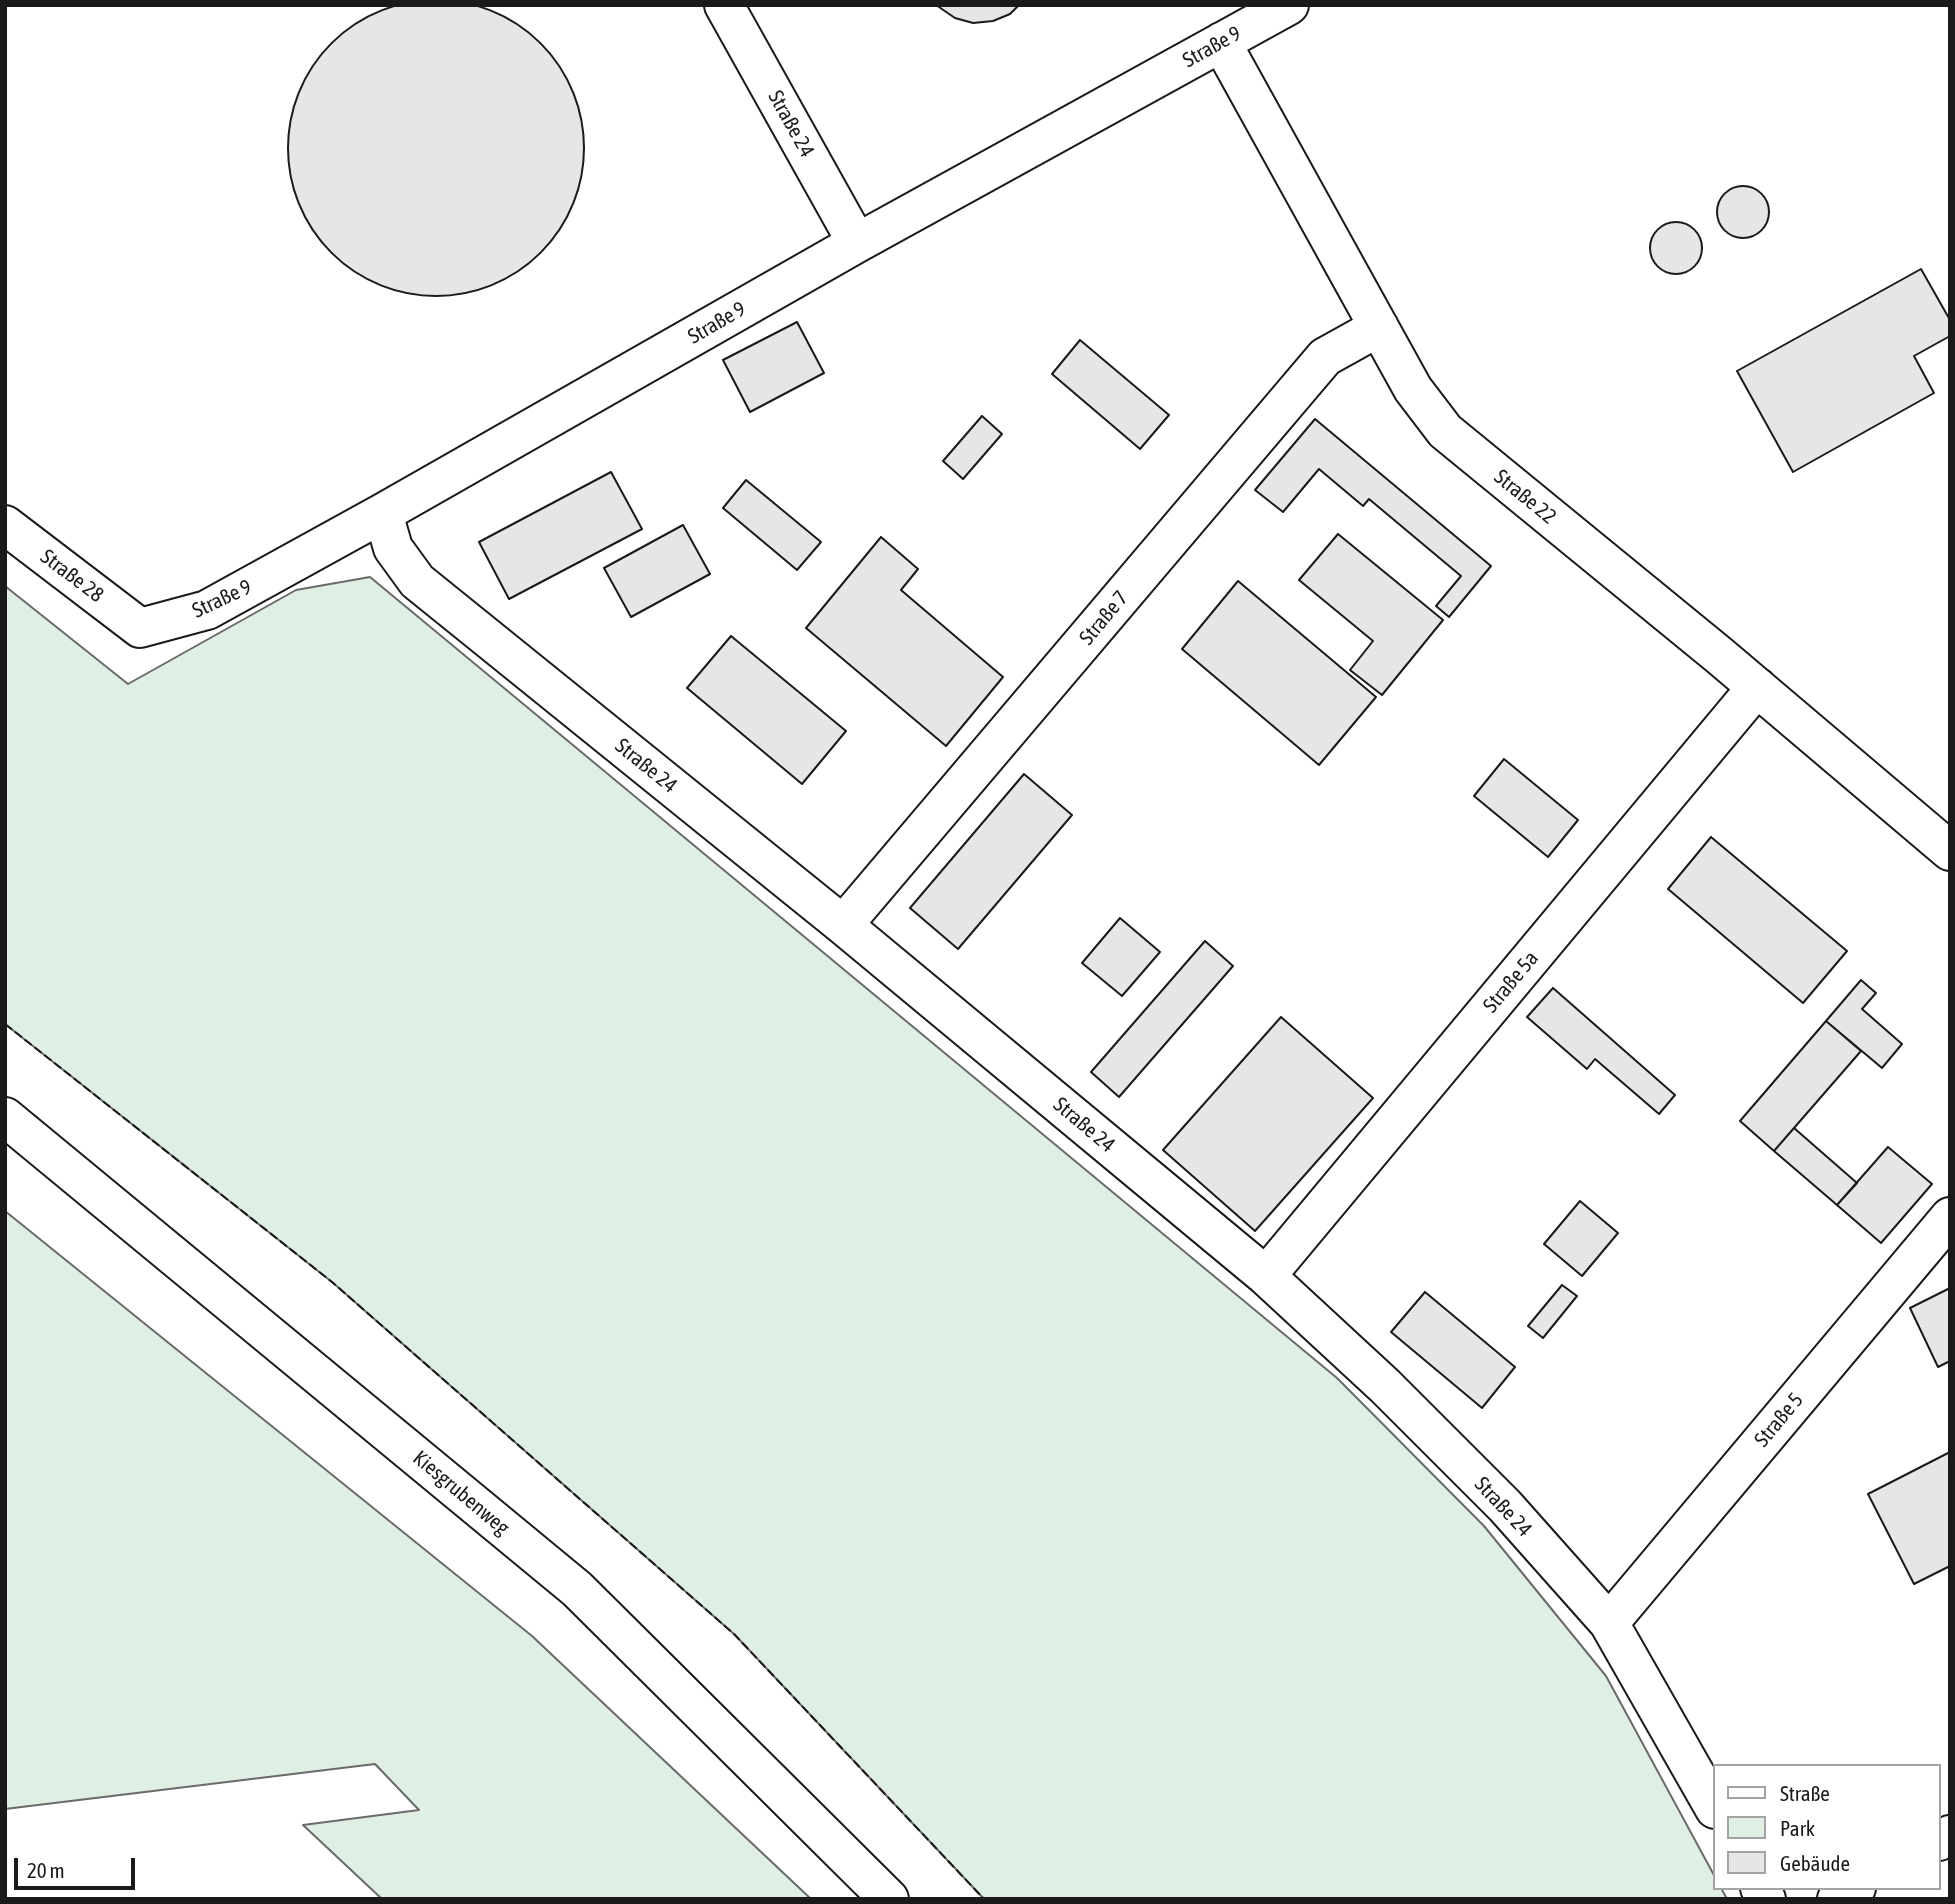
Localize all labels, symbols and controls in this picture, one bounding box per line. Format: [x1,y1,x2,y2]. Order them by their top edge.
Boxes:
street label: Straße 9 [1179,21,1245,73]
street label: Straße 24 [762,86,820,162]
street label: Straße 9 [684,296,750,350]
street label: Straße 22 [1489,464,1561,530]
street label: Straße 28 [35,544,109,608]
street label: Straße 9 [188,574,256,624]
street label: Straße 7 [1074,586,1134,650]
street label: Straße 24 [610,733,682,799]
street label: Straße 5a [1478,946,1544,1018]
street label: Straße 24 [1048,1092,1120,1158]
street label: Straße 5 [1749,1388,1809,1452]
street label: Kiesgrubenweg [408,1445,514,1541]
street label: Straße 24 [1469,1472,1537,1542]
legend [1714,1764,1941,1890]
text: Straße [1780,1781,1830,1805]
text: Park [1780,1816,1815,1840]
scale bar [18,1844,138,1888]
text: Gebäude [1780,1851,1850,1875]
text: 20 m [27,1858,65,1882]

